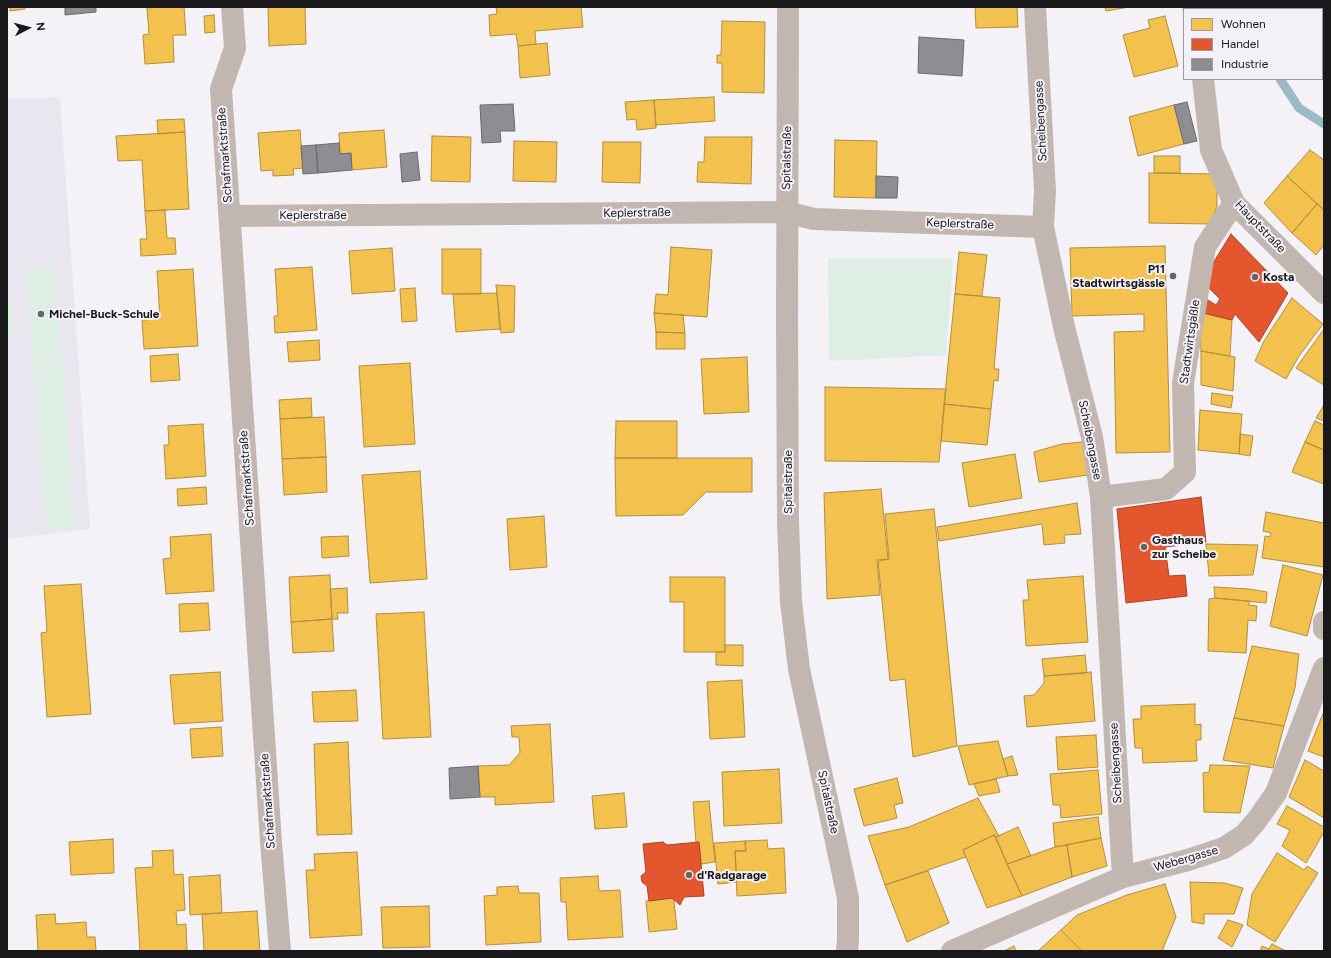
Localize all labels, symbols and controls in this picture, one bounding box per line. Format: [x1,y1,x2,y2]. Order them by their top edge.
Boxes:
north arrow [8,8,48,48]
legend [1183,8,1323,80]
text: Wohnen [1221,17,1266,31]
text: N [34,22,47,32]
text: Handel [1221,37,1259,51]
text: Industrie [1221,57,1268,71]
street label: Scheibengasse [1032,80,1050,162]
street label: Schafmarktstraße [214,107,236,203]
street label: Spitalstraße [779,126,795,190]
street label: Hauptstraße [1232,198,1288,256]
street label: Keplerstraße [603,205,671,221]
street label: Keplerstraße [279,208,347,222]
street label: Keplerstraße [926,216,994,232]
place label: P11 Stadtwirtsgässle [1072,262,1165,290]
place label: Kosta [1263,270,1294,284]
marker: P11 Stadtwirtsgässle [1168,271,1178,281]
marker: Kosta [1250,272,1260,282]
street label: Stadtwirtsgäßle [1177,299,1203,385]
place label: Michel-Buck-Schule [49,307,159,321]
marker: Michel-Buck-Schule [36,309,46,319]
street label: Scheibengasse [1075,399,1105,481]
street label: Schafmarktstraße [236,430,258,526]
street label: Spitalstraße [781,450,795,514]
place label: Gasthaus zur Scheibe [1152,533,1216,561]
marker: Gasthaus zur Scheibe [1139,542,1149,552]
street label: Scheibengasse [1107,722,1125,804]
street label: Schafmarktstraße [257,753,279,849]
street label: Spitalstraße [814,769,842,835]
street label: Webergasse [1152,843,1220,875]
place label: d'Radgarage [697,868,767,882]
marker: d'Radgarage [684,870,694,880]

